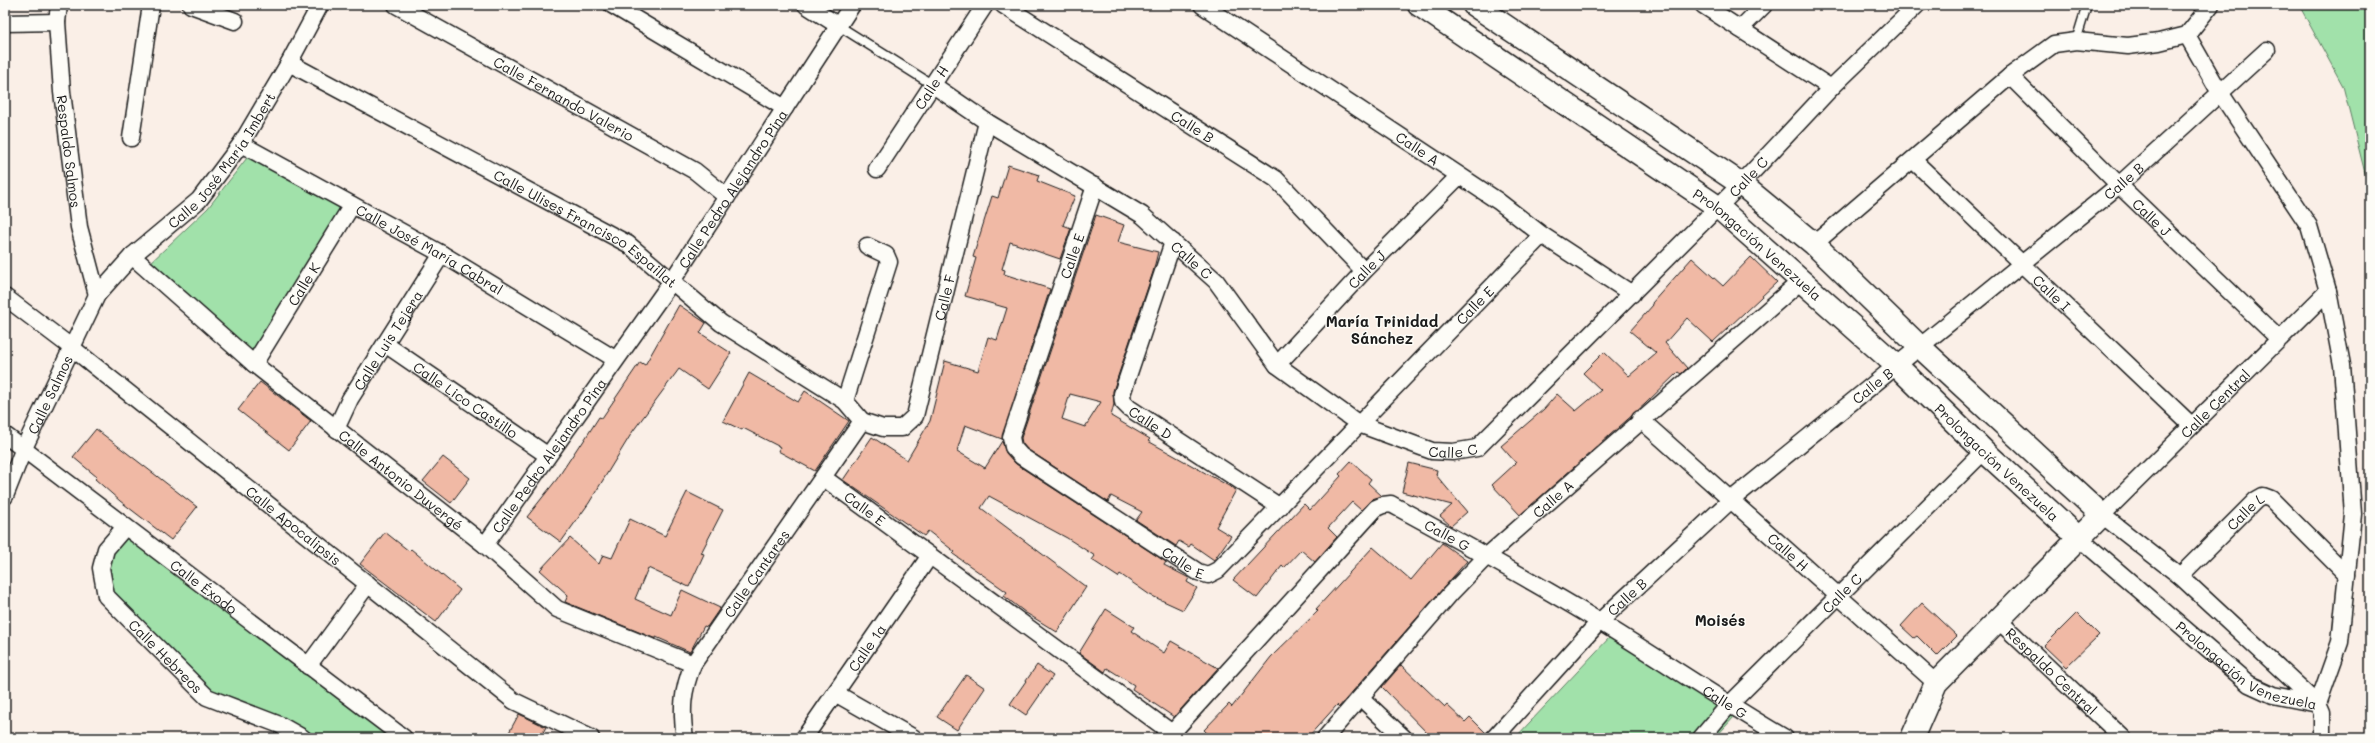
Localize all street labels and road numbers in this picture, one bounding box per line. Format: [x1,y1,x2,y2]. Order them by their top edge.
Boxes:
street label: Calle Fernando Valerio [490,52,638,145]
street label: Calle H [910,61,952,113]
street label: Calle José María Imbert [163,88,279,232]
street label: Respaldo Salmos [53,94,86,209]
street label: Calle Pedro Alejandro Pina [674,105,791,272]
street label: Calle B [1168,105,1218,147]
street label: Calle A [1392,127,1443,169]
street label: Calle C [1724,152,1772,201]
street label: Calle B [2099,158,2147,204]
street label: Calle Ulises Francisco Espaillat [490,165,682,292]
street label: Prolongación Venezuela [1690,184,1826,304]
street label: Calle J [2129,194,2176,240]
street label: Calle José María Cabral [353,199,507,298]
street label: Calle E [1055,231,1089,281]
street label: Calle C [1167,236,1216,283]
street label: Calle J [1343,246,1389,292]
street label: Calle K [283,258,324,309]
street label: Calle I [2029,270,2075,315]
street label: Calle F [929,272,959,322]
street label: Calle E [1451,281,1498,328]
street label: Calle Luis Tejera [349,286,426,394]
street label: Calle Salmos [23,352,77,437]
street label: Calle Lico Castillo [410,357,522,442]
street label: Calle B [1848,363,1897,408]
street label: Calle Central [2176,364,2254,442]
street label: Calle Pedro Alejandro Pina [487,374,610,537]
street label: Prolongación Venezuela [1931,399,2063,525]
street label: Calle D [1125,401,1176,444]
street label: Calle Antonio Duvergé [335,425,467,534]
street label: Calle C [1428,439,1479,462]
street label: Calle A [1528,475,1577,522]
street label: Calle Apocalipsis [242,481,345,569]
street label: Calle E [841,487,890,530]
street label: Calle L [2222,488,2268,534]
street label: Calle G [1421,515,1474,555]
street label: Calle Cantares [719,526,793,621]
street label: Calle H [1764,528,1813,575]
street label: Calle E [1158,542,1206,583]
street label: Calle Éxodo [167,555,242,618]
street label: Calle C [1817,569,1865,617]
street label: Calle B [1603,573,1651,620]
street label: Calle Hebreos [125,615,207,697]
street label: Prolongación Venezuela [2172,616,2318,713]
street label: Calle 1a [843,620,890,675]
street label: Respaldo Central [2002,623,2102,719]
street label: Calle G [1699,680,1751,723]

